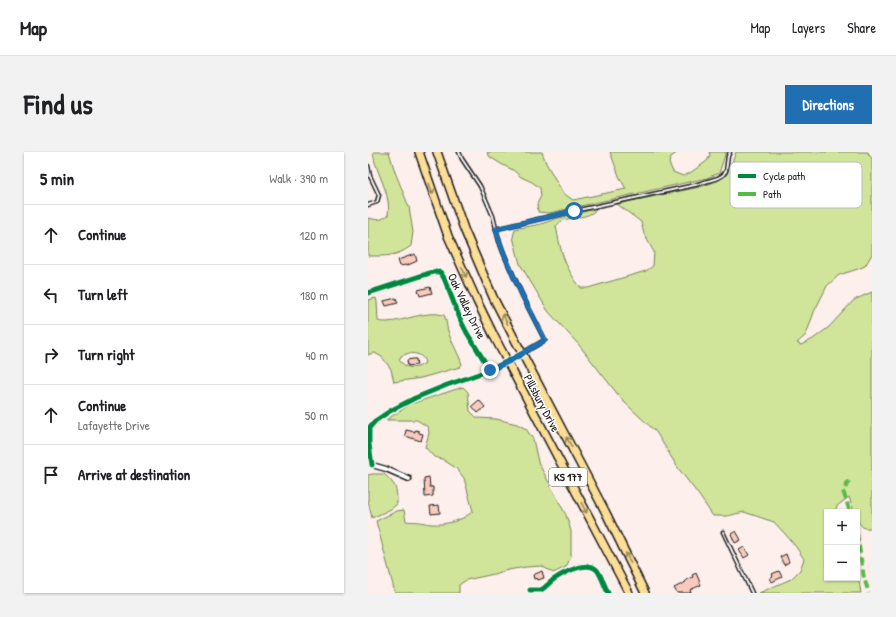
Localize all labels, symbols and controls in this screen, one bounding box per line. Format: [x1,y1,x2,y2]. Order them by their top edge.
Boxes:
text: Map [20,15,47,41]
text: Map [750,18,770,37]
text: Layers [792,18,825,37]
text: Share [847,18,876,37]
text: Find us [24,85,93,123]
button: Directions [785,85,872,124]
legend [730,162,862,208]
text: 5 min [40,167,74,190]
text: Walk · 390 m [269,169,328,187]
text: Cycle path [763,169,806,183]
one-way arrow [428,183,436,195]
text: Path [763,187,781,201]
route start [565,202,583,220]
icon: ahead [40,224,62,246]
text: Continue [78,224,126,245]
text: 120 m [300,226,328,244]
one-way arrow [461,266,468,278]
street label: Oak Valley Drive [444,270,490,342]
icon: left [40,284,62,306]
text: Turn left [78,284,128,305]
text: 180 m [300,286,328,304]
one-way arrow [500,313,508,325]
icon: right [40,344,62,366]
text: Turn right [78,344,134,365]
text: 40 m [305,346,328,364]
route end [481,361,499,379]
street label: Pillsbury Drive [520,371,564,435]
text: Continue [78,395,126,416]
icon: ahead [40,404,62,426]
text: 50 m [305,406,328,424]
text: Lafayette Drive [78,416,150,434]
one-way arrow [564,436,572,448]
icon: arrive [40,464,62,486]
text: Arrive at destination [78,464,190,485]
road number: KS 177 [549,468,587,486]
one-way arrow [581,502,589,514]
map controls [824,509,860,581]
button: + [824,509,860,545]
button: − [824,545,860,581]
one-way arrow [623,552,631,564]

